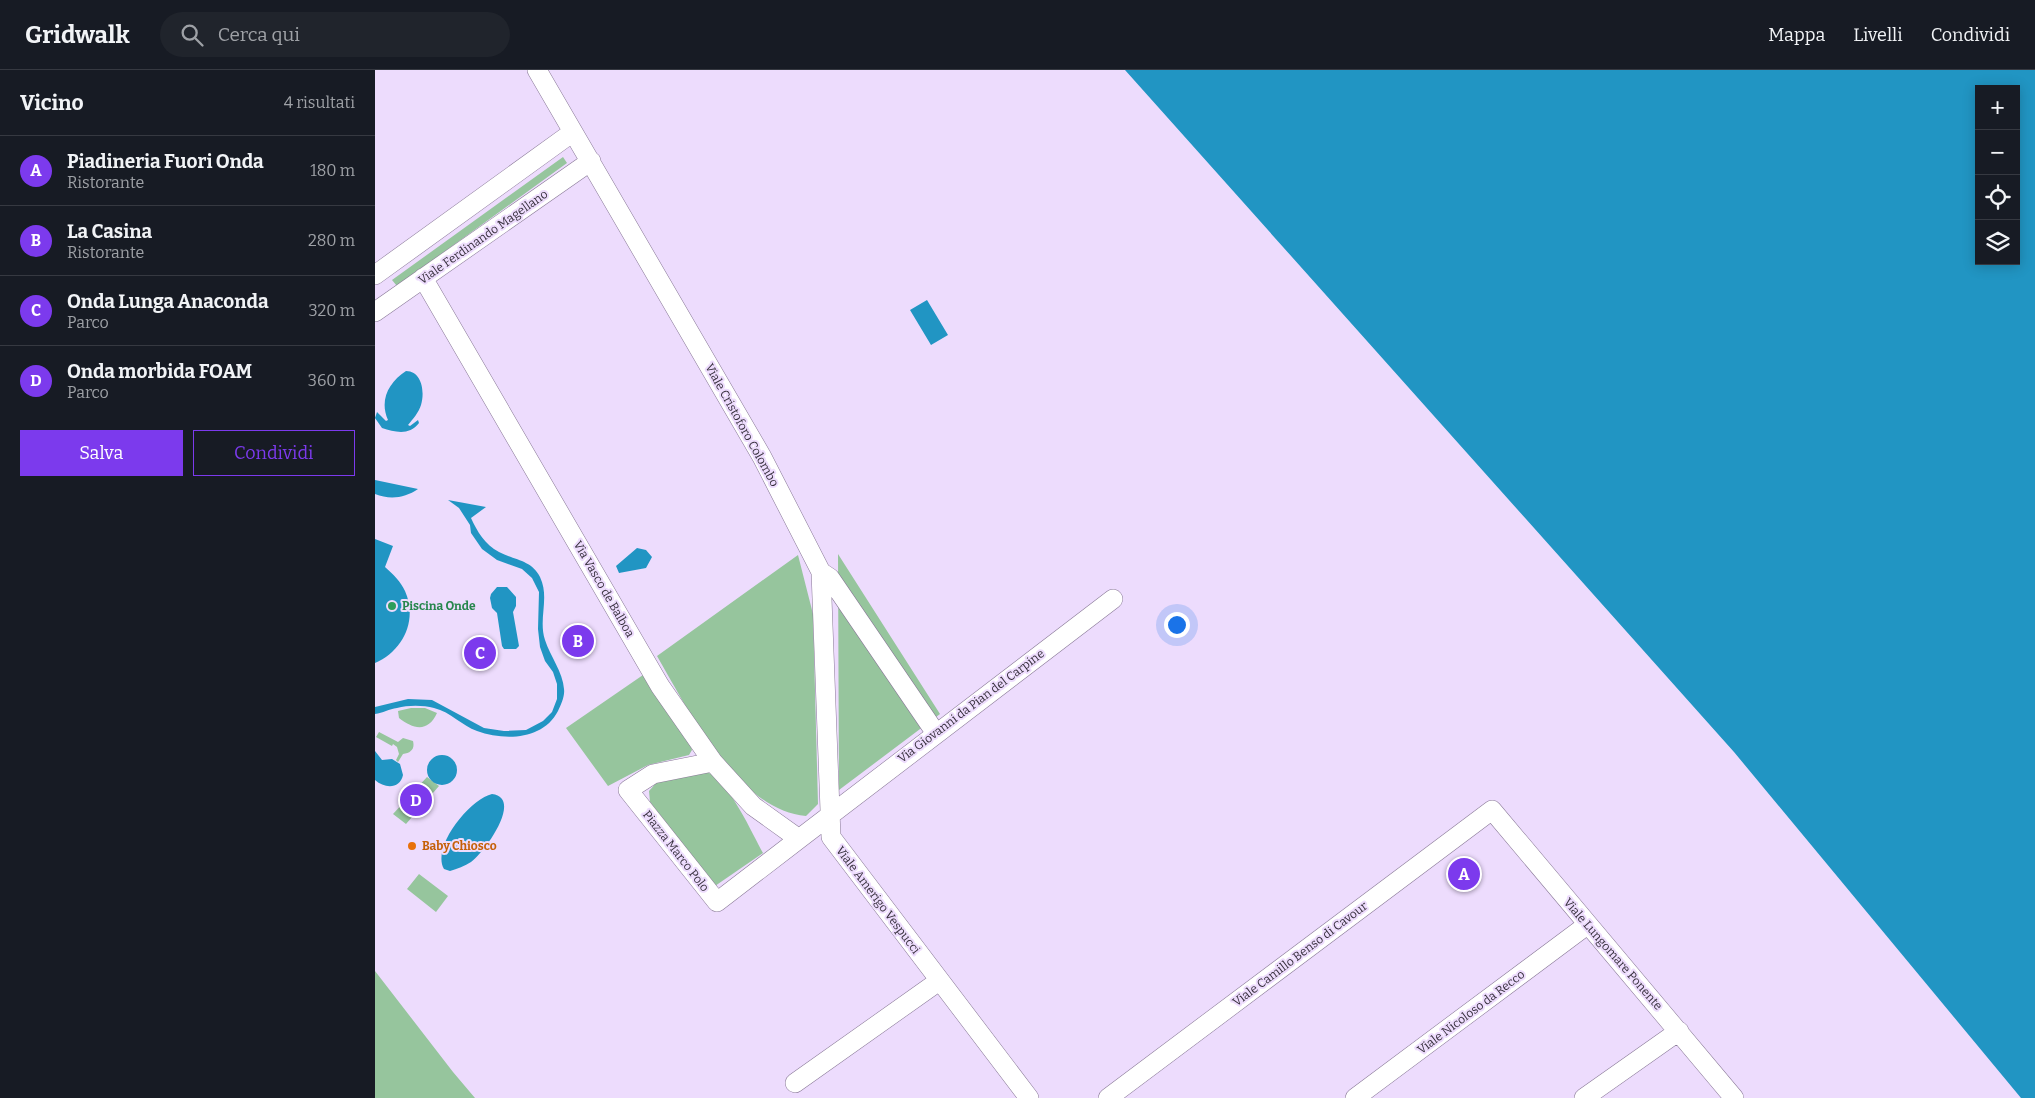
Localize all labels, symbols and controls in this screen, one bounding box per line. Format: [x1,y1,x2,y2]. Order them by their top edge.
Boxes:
search box [160,12,510,57]
text: Gridwalk [25,21,130,49]
icon: search [178,21,206,49]
text: Cerca qui [218,23,300,46]
text: Mappa [1768,24,1825,46]
text: Livelli [1853,24,1903,46]
text: Condividi [1931,24,2010,46]
map controls [1975,85,2020,265]
button: + [1975,85,2020,130]
text: Vicino [20,90,84,116]
text: 4 risultati [284,93,355,112]
button: − [1975,130,2020,175]
text: Piadineria Fuori Onda [67,150,264,173]
text: A [30,161,42,180]
text: 180 m [310,161,355,180]
text: Ristorante [67,173,144,192]
button: locate [1975,175,2020,220]
street label: Viale Ferdinando Magellano [416,187,550,287]
text: La Casina [67,220,152,243]
button: layers [1975,220,2020,265]
text: B [31,231,41,250]
text: 280 m [308,231,355,250]
text: Ristorante [67,243,144,262]
text: Onda Lunga Anaconda [67,290,269,313]
text: C [31,301,41,320]
text: 320 m [308,301,355,320]
text: Parco [67,313,109,332]
text: Onda morbida FOAM [67,360,252,383]
street label: Viale Cristoforo Colombo [702,361,782,489]
text: D [30,371,42,390]
text: 360 m [308,371,355,390]
text: Parco [67,383,109,402]
button: Salva [20,430,183,476]
button: Condividi [193,430,355,476]
street label: Via Vasco de Balboa [571,538,637,640]
place label: Piscina Onde [402,599,476,613]
marker: Piscina Onde [386,600,398,612]
your location [1164,612,1190,638]
pin: B [562,622,594,660]
pin: C [464,634,496,672]
street label: Via Giovanni da Pian del Carpine [895,646,1047,766]
pin: D [400,781,432,819]
street label: Piazza Marco Polo [640,808,712,894]
place label: Baby Chiosco [422,839,497,853]
marker: Baby Chiosco [406,840,418,852]
street label: Viale Amerigo Vespucci [833,844,923,957]
pin: A [1448,855,1480,893]
street label: Viale Lungomare Ponente [1561,895,1665,1013]
street label: Viale Camillo Benso di Cavour [1230,898,1371,1009]
street label: Viale Nicoloso da Recco [1415,967,1527,1057]

